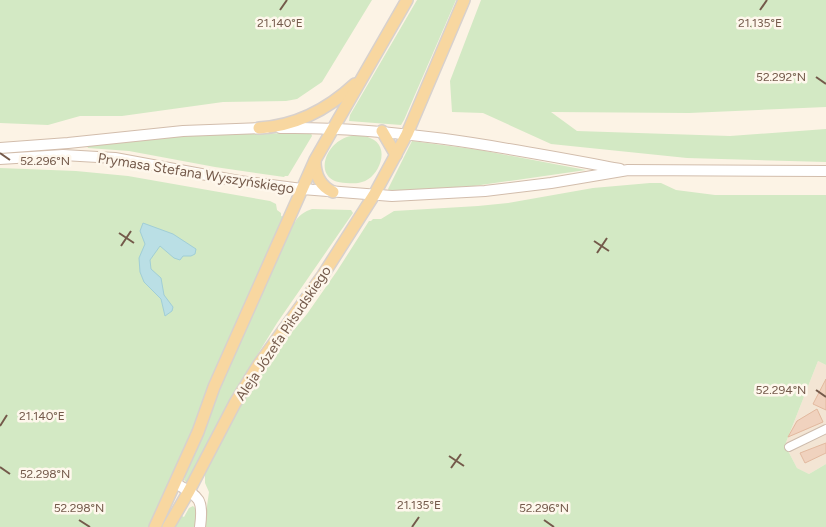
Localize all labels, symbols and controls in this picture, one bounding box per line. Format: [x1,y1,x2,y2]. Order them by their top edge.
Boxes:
text: 21.140°E [257,16,303,30]
text: 21.135°E [738,16,782,30]
text: 52.292°N [756,70,806,84]
street label: Prymasa Stefana Wyszyńskiego [97,150,295,197]
text: 52.296°N [20,154,70,168]
street label: Aleja Józefa Piłsudskiego [232,263,335,404]
text: 52.294°N [756,383,806,397]
text: 21.140°E [19,409,65,423]
text: 52.298°N [20,467,70,481]
text: 21.135°E [397,498,441,512]
text: 52.298°N [54,501,104,515]
text: 52.296°N [519,501,569,515]

